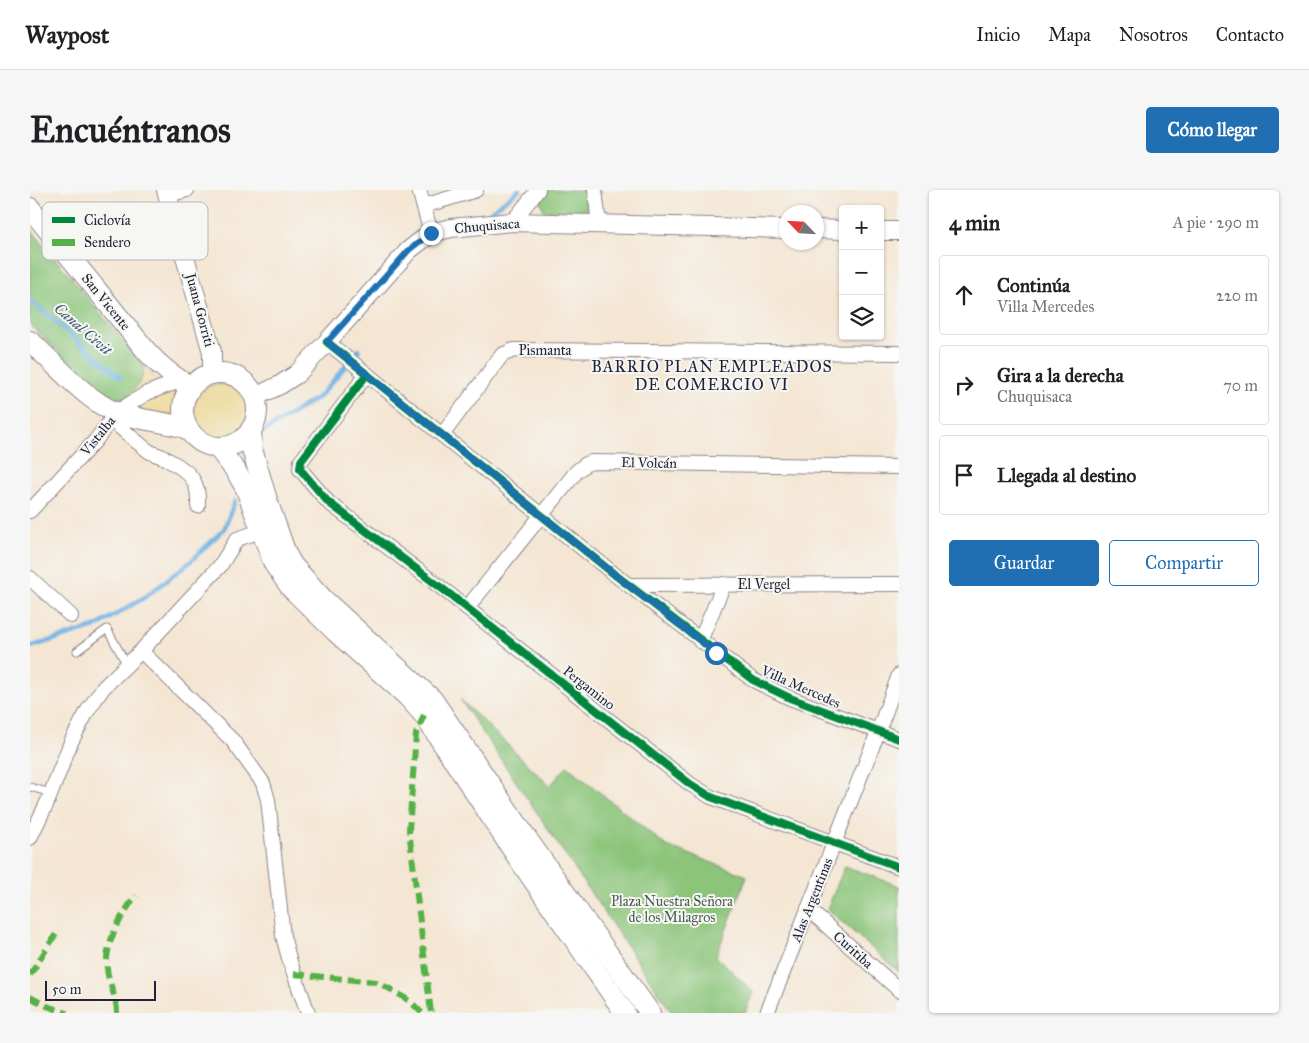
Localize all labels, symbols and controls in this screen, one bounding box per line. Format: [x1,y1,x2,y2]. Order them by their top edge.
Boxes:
text: Waypost [25,20,109,50]
text: Inicio [976,24,1020,46]
text: Mapa [1048,24,1091,46]
text: Nosotros [1119,24,1188,46]
text: Contacto [1216,24,1284,46]
button: Cómo llegar [1146,107,1279,153]
text: Encuéntranos [30,109,231,152]
legend [42,202,208,260]
north arrow [779,205,824,250]
map controls [839,205,884,340]
button: + [839,205,884,250]
text: 4 min [949,210,1000,236]
text: Ciclovía [84,212,131,229]
text: A pie · 290 m [1173,213,1259,232]
street label: Chuquisaca [454,215,521,238]
route end [420,222,443,245]
text: Sendero [84,234,131,251]
button: − [839,250,884,295]
street label: Juana Gorriti [181,269,218,349]
street label: San Vicente [78,270,134,334]
text: Continúa [997,274,1070,297]
icon: ahead [950,281,978,309]
text: 220 m [1216,286,1258,305]
button: layers [839,295,884,340]
text: Villa Mercedes [997,297,1094,316]
water label: Canal Civit [51,299,116,360]
street label: Pismanta [518,342,572,359]
district label: BARRIO PLAN EMPLEADOS DE COMERCIO VI [591,357,833,394]
text: Gira a la derecha [997,364,1124,387]
icon: right [950,371,978,399]
text: 70 m [1223,376,1258,395]
text: Chuquisaca [997,387,1072,406]
street label: Vistalba [76,413,119,460]
street label: El Volcán [621,454,677,472]
icon: arrive [950,461,978,489]
text: Llegada al destino [997,464,1136,487]
button: Guardar [949,540,1099,586]
button: Compartir [1109,540,1259,586]
street label: El Vergel [738,576,791,593]
route start [705,642,728,665]
street label: Pergamino [560,662,618,714]
street label: Villa Mercedes [758,662,843,712]
street label: Alas Argentinas [787,855,837,945]
park label: Plaza Nuestra Señora de los Milagros [611,893,733,926]
street label: Curitiba [830,928,876,972]
scale bar [45,978,156,1001]
text: 50 m [52,981,81,998]

